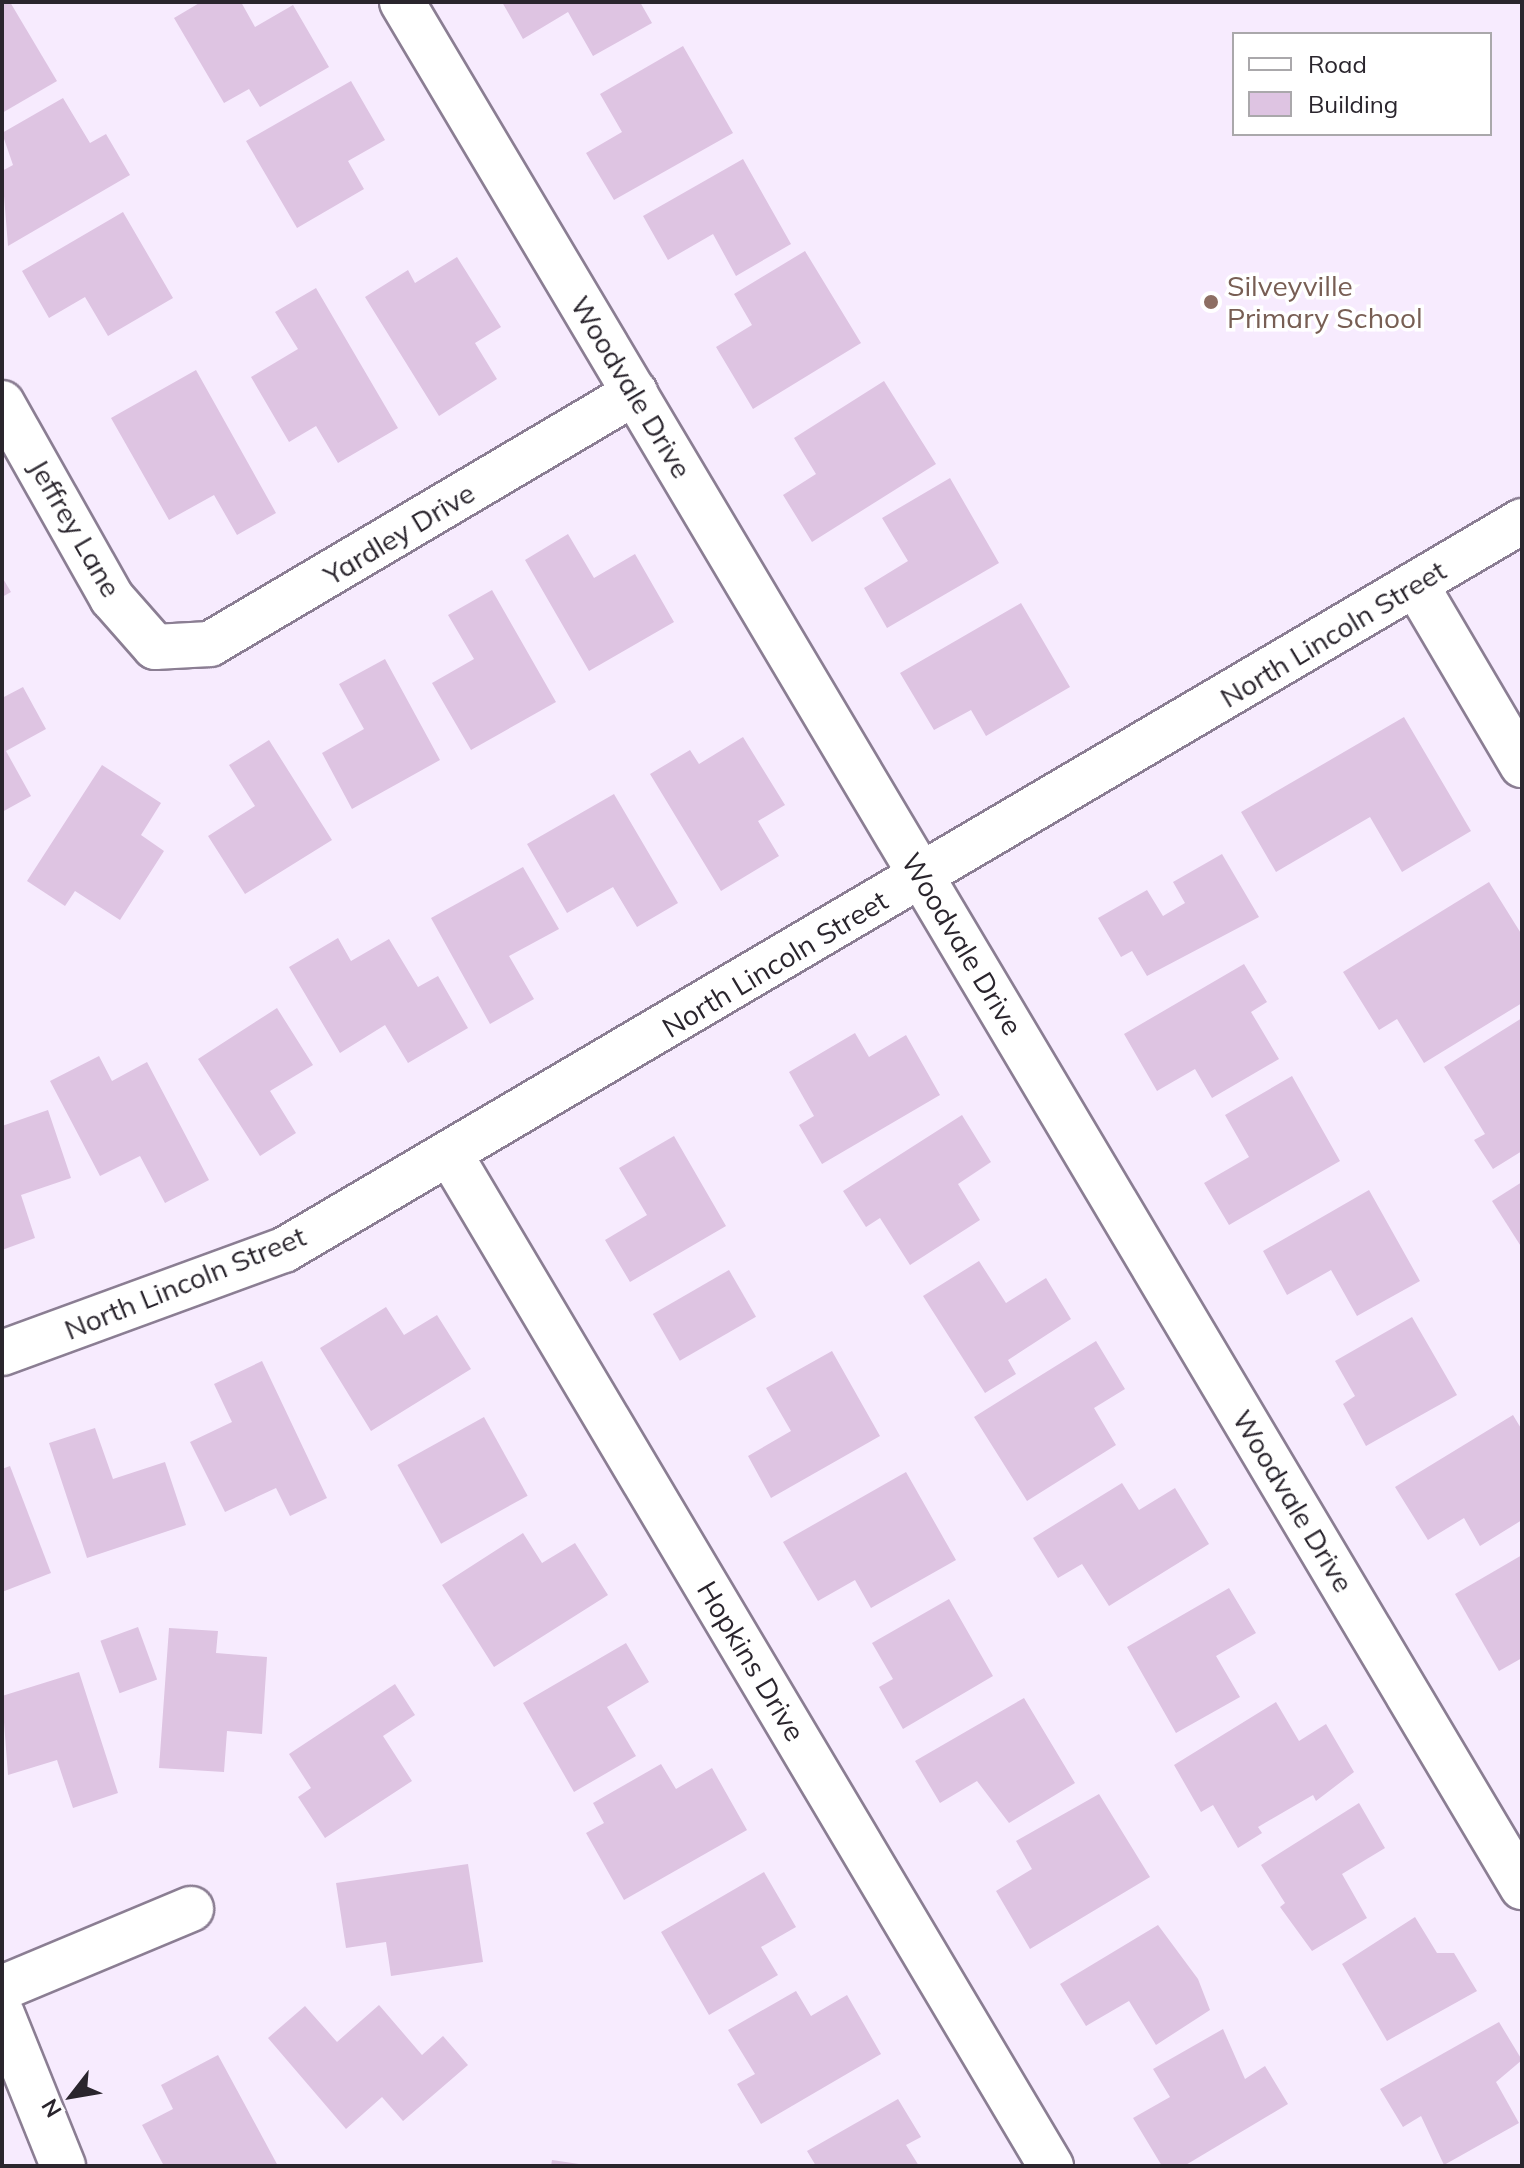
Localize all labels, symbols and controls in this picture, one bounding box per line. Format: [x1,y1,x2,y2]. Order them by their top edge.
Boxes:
legend [1232,32,1492,136]
text: Road [1308,49,1367,79]
text: Building [1308,89,1398,119]
place label: Silveyville Primary School [1227,269,1423,335]
street label: Woodvale Drive [563,290,699,484]
marker: Silveyville Primary School [1202,293,1220,311]
street label: Jeffrey Lane [22,453,128,603]
street label: Yardley Drive [318,476,480,592]
street label: North Lincoln Street [1214,553,1452,715]
street label: Woodvale Drive [894,847,1030,1041]
street label: North Lincoln Street [656,883,894,1045]
street label: North Lincoln Street [60,1219,310,1347]
street label: Woodvale Drive [1225,1404,1361,1598]
street label: Hopkins Drive [690,1575,812,1747]
north arrow [32,2056,112,2136]
text: N [35,2094,68,2123]

